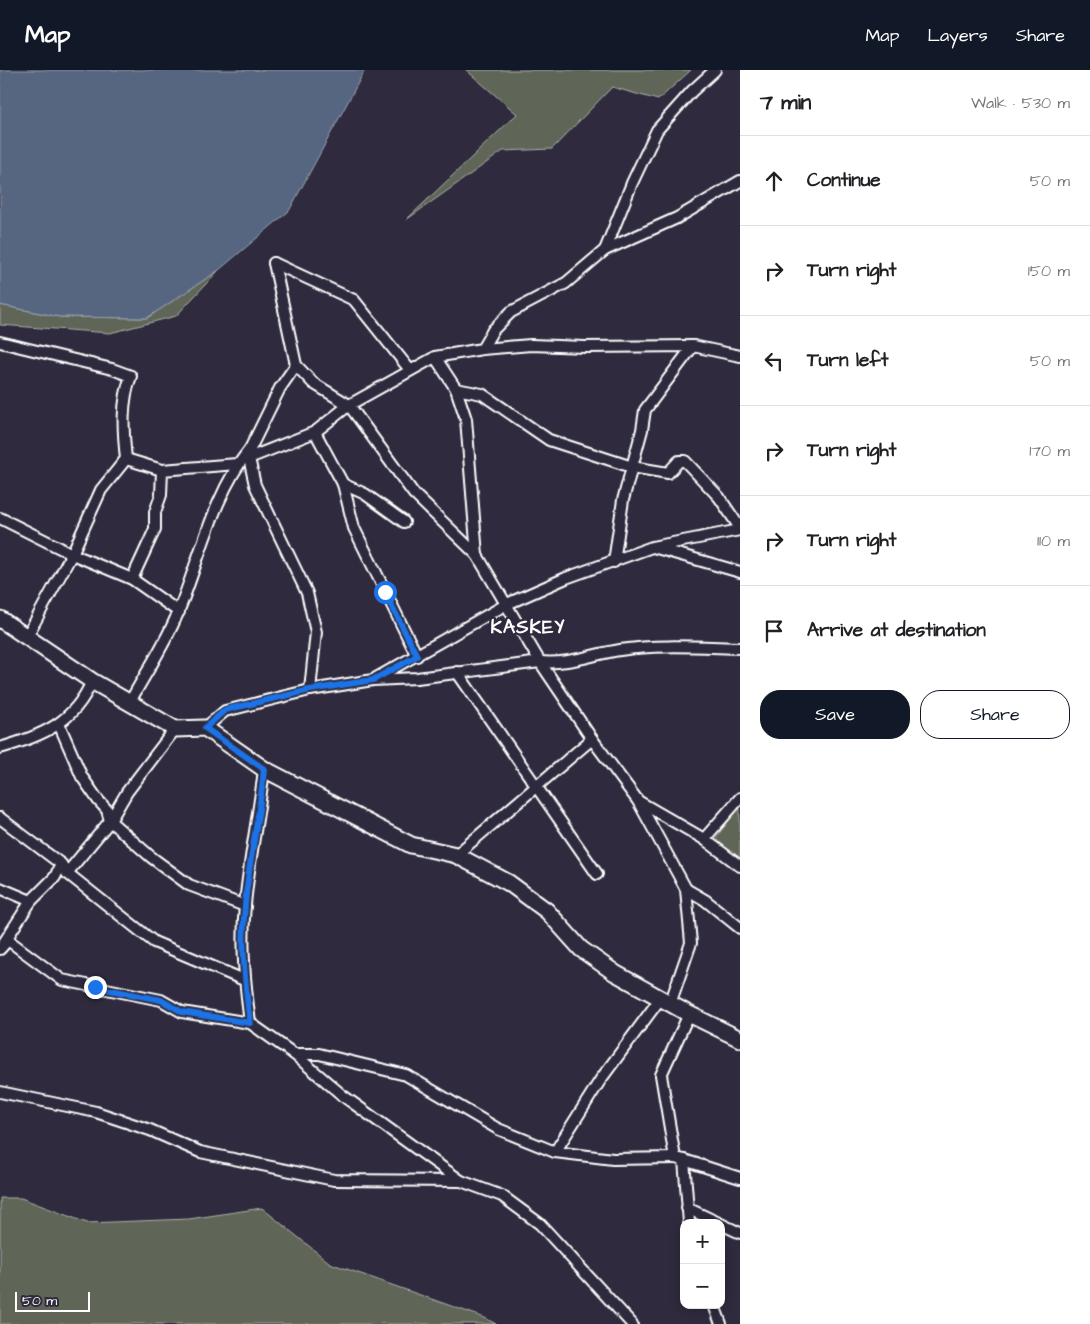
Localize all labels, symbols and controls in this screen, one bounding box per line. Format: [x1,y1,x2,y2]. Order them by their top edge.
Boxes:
text: Map [25,18,70,52]
text: Map [865,23,899,48]
text: Layers [927,23,988,48]
text: Share [1016,23,1065,48]
text: 7 min [760,88,811,117]
text: Walk · 530 m [971,92,1070,114]
icon: ahead [760,167,788,195]
text: Continue [807,167,881,194]
text: 50 m [1030,170,1070,192]
icon: right [760,257,788,285]
text: Turn right [807,257,896,284]
text: 150 m [1028,260,1070,282]
icon: left [760,347,788,375]
text: Turn left [807,347,888,374]
text: 50 m [1030,350,1070,372]
icon: right [760,437,788,465]
text: Turn right [807,437,896,464]
text: 170 m [1029,440,1070,462]
icon: right [760,527,788,555]
text: Turn right [807,527,896,554]
text: 110 m [1037,530,1070,552]
route start [374,581,397,604]
district label: KASKEY [491,614,565,641]
icon: arrive [760,617,788,645]
text: Arrive at destination [807,617,986,644]
button: Save [760,690,910,739]
button: Share [920,690,1070,739]
route end [84,976,107,999]
map controls [680,1219,725,1309]
button: + [680,1219,725,1264]
button: − [680,1264,725,1309]
scale bar [15,1289,90,1312]
text: 50 m [22,1291,57,1311]

